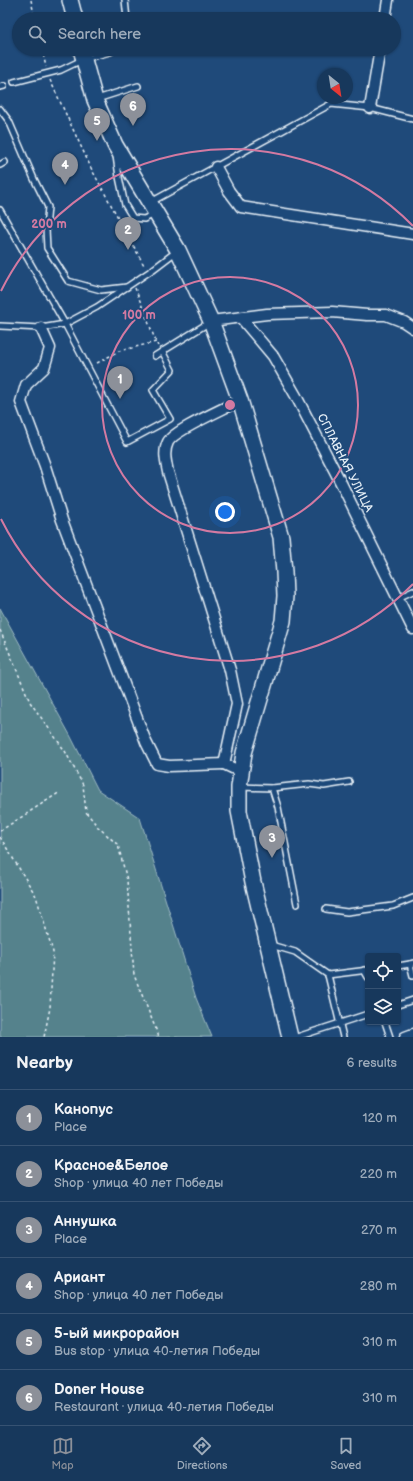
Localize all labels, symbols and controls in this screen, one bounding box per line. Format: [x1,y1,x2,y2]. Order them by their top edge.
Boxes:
search box [12,12,401,56]
icon: search [26,23,48,45]
text: Search here [58,25,141,44]
north arrow [317,68,353,104]
pin: 6 [120,93,146,126]
pin: 5 [84,108,110,141]
pin: 4 [52,152,78,185]
text: 200 m [31,217,67,232]
pin: 2 [115,217,141,250]
text: 100 m [122,308,156,323]
pin: 1 [107,366,133,399]
centre of rings [223,398,237,412]
street label: СПЛАВНАЯ УЛИЦА [314,411,377,515]
your location [215,502,235,522]
pin: 3 [259,825,285,858]
map controls [365,953,401,1025]
button: locate [365,953,401,989]
button: layers [365,989,401,1025]
text: Nearby [16,1053,73,1073]
text: 6 results [347,1055,397,1071]
text: Канопус [54,1100,113,1119]
text: 1 [26,1110,32,1126]
text: 120 m [362,1110,397,1126]
text: Place [54,1119,87,1135]
text: Красное&Белое [54,1156,168,1175]
text: 2 [25,1166,33,1182]
text: 220 m [360,1166,397,1182]
text: Shop · улица 40 лет Победы [54,1175,223,1191]
text: Аннушка [54,1212,117,1231]
text: 3 [25,1222,33,1238]
text: 270 m [361,1222,397,1238]
text: Place [54,1231,87,1247]
text: Ариант [54,1268,105,1287]
text: 4 [25,1278,33,1294]
text: 280 m [360,1278,397,1294]
text: Shop · улица 40 лет Победы [54,1287,223,1303]
text: 5-ый микрорайон [54,1324,179,1343]
text: 5 [25,1334,33,1350]
text: 310 m [362,1334,397,1350]
text: Bus stop · улица 40-летия Победы [54,1343,260,1359]
text: Doner House [54,1380,144,1399]
text: 6 [25,1390,33,1406]
text: 310 m [362,1390,397,1406]
text: Restaurant · улица 40-летия Победы [54,1399,274,1415]
tab: Map [52,1435,74,1472]
tab: Directions [177,1435,227,1472]
tab: Saved [331,1435,361,1472]

